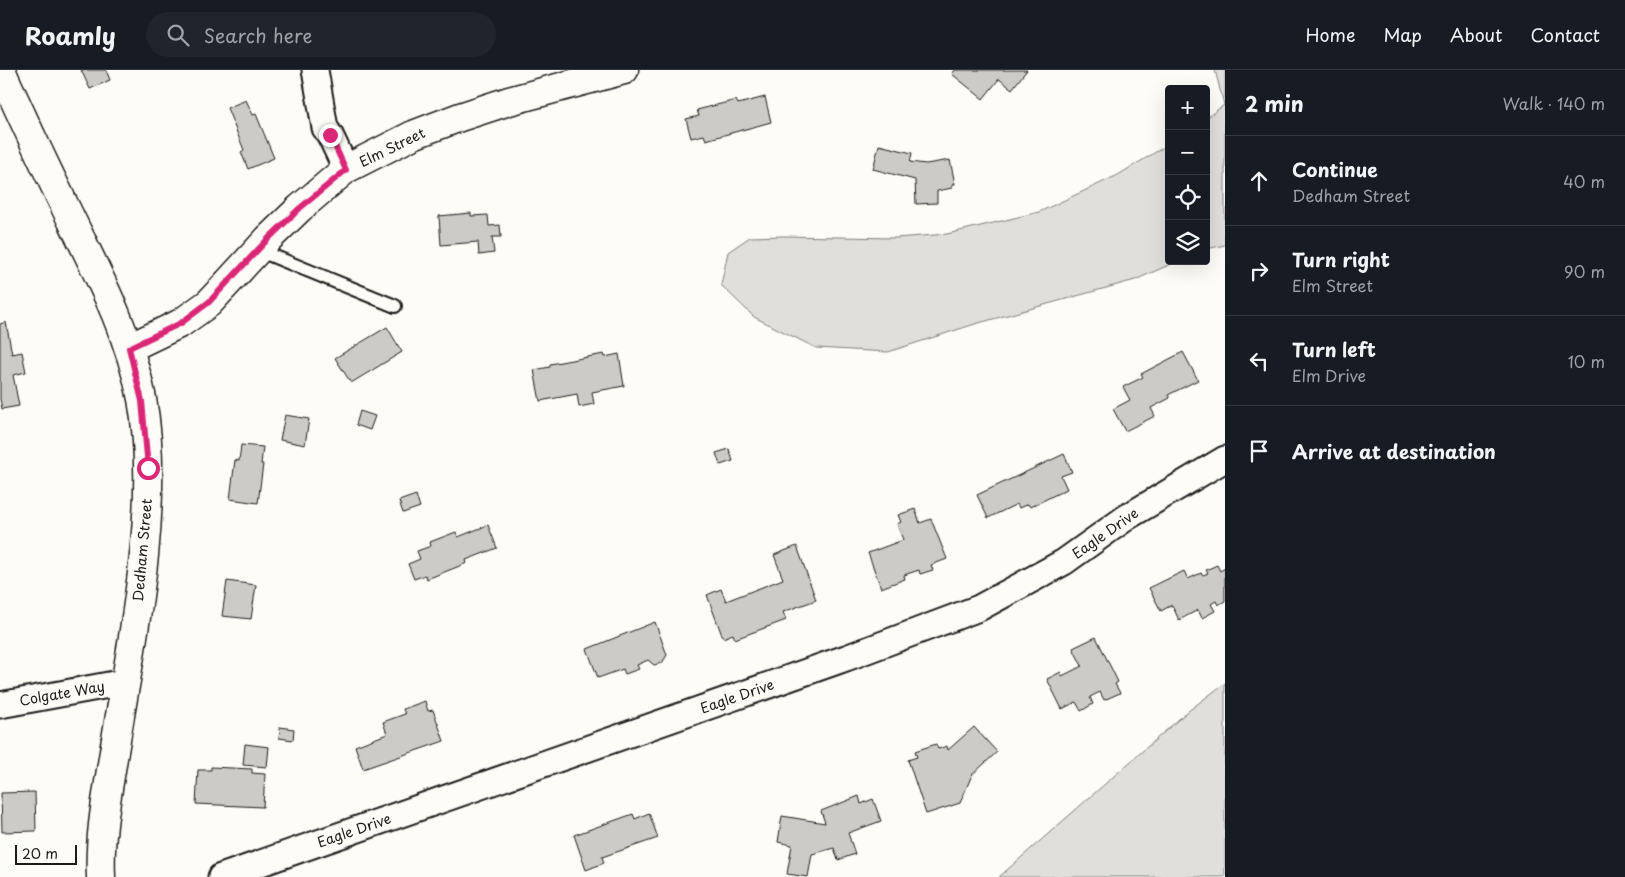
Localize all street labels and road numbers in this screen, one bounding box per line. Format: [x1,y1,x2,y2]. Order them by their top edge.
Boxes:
street label: Elm Street [356,122,429,172]
street label: Dedham Street [127,497,157,602]
street label: Eagle Drive [1068,502,1142,564]
street label: Eagle Drive [697,674,777,718]
street label: Colgate Way [18,675,106,711]
street label: Eagle Drive [314,808,394,852]

